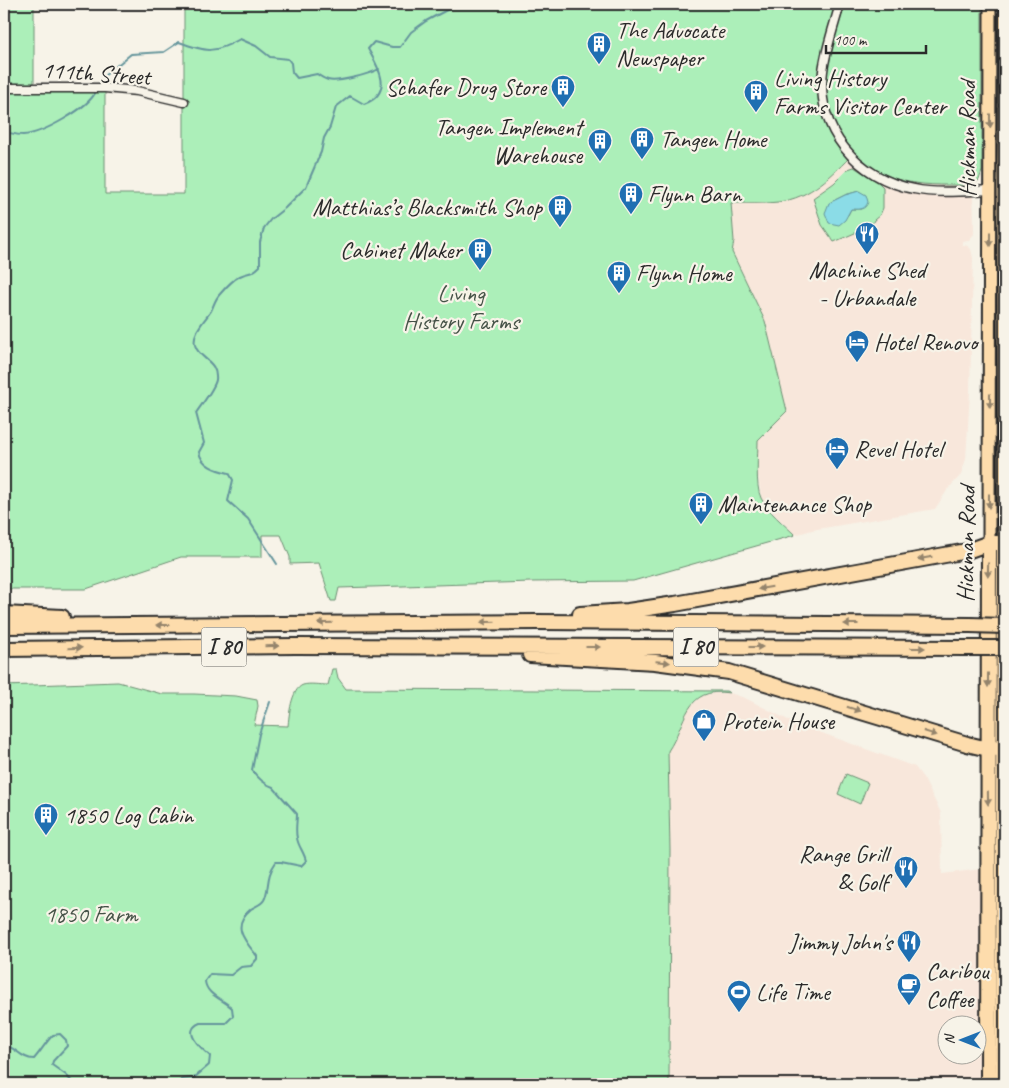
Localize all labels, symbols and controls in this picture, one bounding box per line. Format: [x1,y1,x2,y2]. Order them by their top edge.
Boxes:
place label: The Advocate Newspaper [616,15,726,73]
scale bar [826,22,926,54]
building icon: The Advocate Newspaper [586,31,612,65]
text: 100 m [834,31,868,50]
street label: 111th Street [41,54,153,92]
place label: Living History Farms Visitor Center [774,63,948,121]
place label: Schafer Drug Store [385,72,548,102]
building icon: Schafer Drug Store [550,74,576,108]
street label: Hickman Road [952,77,982,197]
building icon: Living History Farms Visitor Center [743,79,769,113]
place label: Tangen Implement Warehouse [435,112,585,170]
one-way arrow [986,113,994,129]
place label: Tangen Home [660,124,768,154]
building icon: Tangen Home [629,126,655,160]
building icon: Tangen Implement Warehouse [587,128,613,162]
place label: Flynn Barn [648,179,742,209]
building icon: Flynn Barn [618,181,644,215]
place label: Matthias’s Blacksmith Shop [313,192,543,222]
building icon: Matthias’s Blacksmith Shop [547,194,573,228]
restaurant icon: Machine Shed - Urbandale [854,221,880,255]
one-way arrow [986,231,994,247]
place label: Cabinet Maker [340,235,464,265]
building icon: Cabinet Maker [467,237,493,271]
place label: Machine Shed - Urbandale [809,255,929,313]
place label: Flynn Home [636,258,734,288]
building icon: Flynn Home [606,260,632,294]
park label: Living History Farms [403,278,522,336]
place label: Hotel Renovo [874,327,980,357]
hotel icon: Hotel Renovo [844,329,870,363]
one-way arrow [985,394,993,410]
place label: Revel Hotel [854,434,946,464]
hotel icon: Revel Hotel [824,436,850,470]
street label: Hickman Road [950,482,982,602]
place label: Maintenance Shop [718,489,872,519]
building icon: Maintenance Shop [688,491,714,525]
one-way arrow [985,493,993,509]
one-way arrow [916,555,932,563]
one-way arrow [984,562,992,578]
one-way arrow [757,584,773,592]
one-way arrow [480,618,496,626]
one-way arrow [317,620,333,628]
one-way arrow [843,620,859,628]
one-way arrow [155,621,171,629]
road number: I 80 [202,628,246,666]
road number: I 80 [674,628,718,666]
one-way arrow [264,642,280,650]
one-way arrow [586,643,602,651]
one-way arrow [748,643,764,651]
one-way arrow [67,644,83,652]
one-way arrow [911,644,927,652]
one-way arrow [655,659,671,667]
one-way arrow [984,673,992,689]
place label: Protein House [722,706,836,736]
one-way arrow [847,706,862,714]
shop icon: Protein House [691,708,717,742]
one-way arrow [923,729,938,737]
one-way arrow [984,790,992,806]
place label: 1850 Log Cabin [64,800,194,830]
building icon: 1850 Log Cabin [33,802,59,836]
place label: Range Grill & Golf [799,839,893,897]
restaurant icon: Range Grill & Golf [893,855,919,889]
park label: 1850 Farm [45,899,139,929]
place label: Jimmy John's [788,927,895,957]
restaurant icon: Jimmy John's [896,929,922,963]
place label: Caribou Coffee [926,956,991,1014]
cafe icon: Caribou Coffee [896,972,922,1006]
place label: Life Time [756,977,832,1007]
sports icon: Life Time [726,979,752,1013]
north arrow [936,1016,986,1066]
text: N [941,1033,958,1044]

